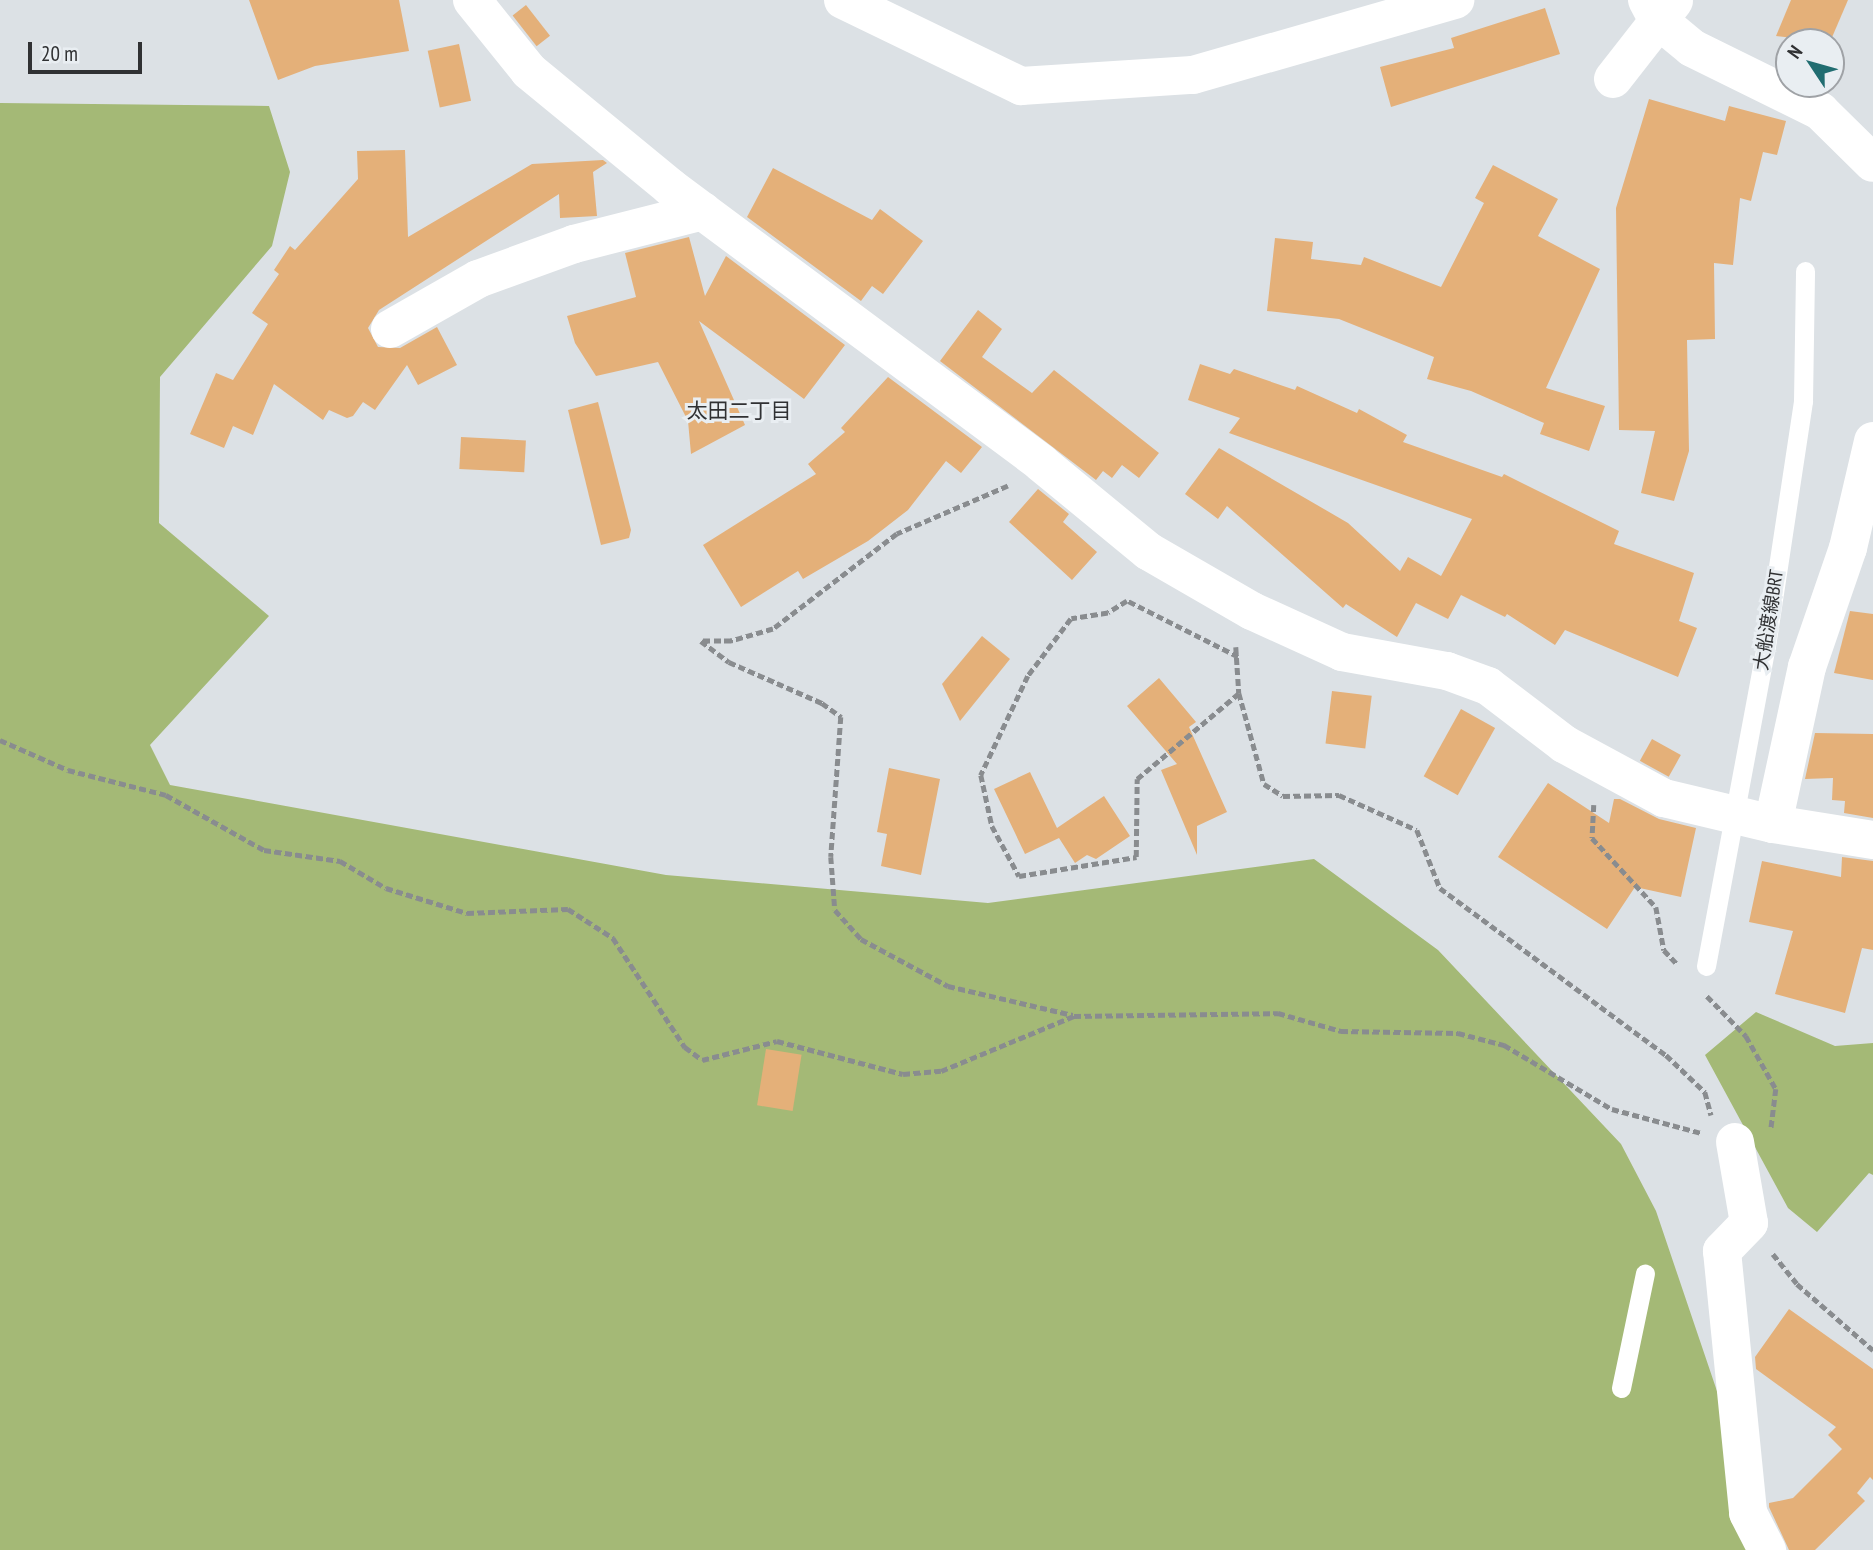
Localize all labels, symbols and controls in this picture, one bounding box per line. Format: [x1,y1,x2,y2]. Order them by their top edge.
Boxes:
scale bar [32,28,145,72]
north arrow [1775,28,1845,98]
text: 20 m [41,40,78,67]
text: N [1782,41,1807,63]
district label: 太田二丁目 [687,398,791,424]
street label: 大船渡線BRT [1750,568,1788,672]

